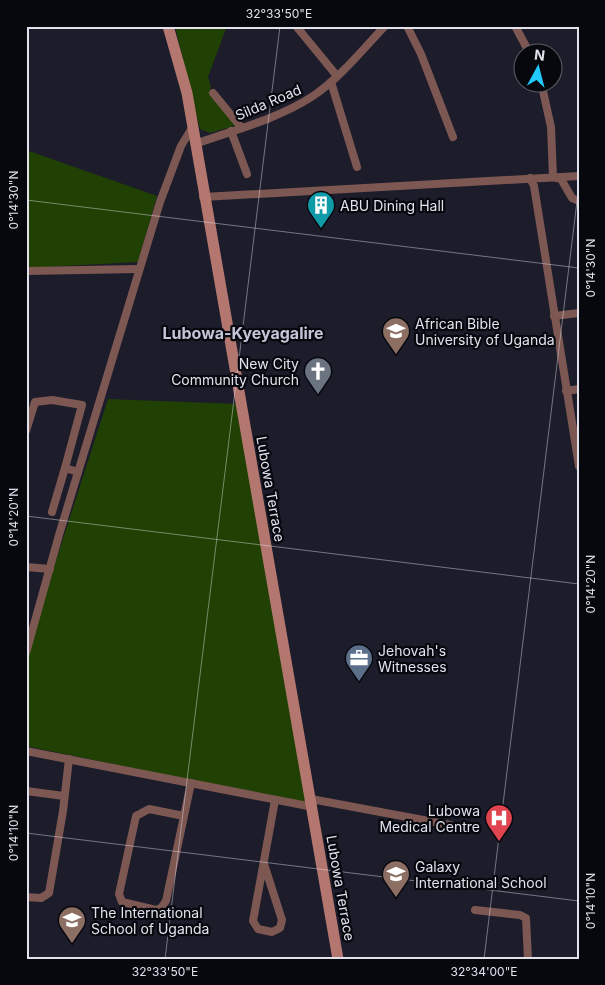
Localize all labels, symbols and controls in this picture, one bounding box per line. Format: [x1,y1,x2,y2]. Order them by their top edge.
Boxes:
text: 32°33'50"E [246,6,312,21]
north arrow [512,42,562,92]
text: N [533,46,546,64]
street label: Silda Road [233,81,303,123]
text: 0°14'30"N [6,171,21,229]
building icon: ABU Dining Hall [306,190,336,229]
place label: ABU Dining Hall [340,197,444,214]
text: 0°14'30"N [583,239,598,297]
place label: African Bible University of Uganda [415,315,555,348]
school or university icon: African Bible University of Uganda [381,316,411,355]
district label: Lubowa-Kyeyagalire [163,323,323,343]
place label: New City Community Church [171,355,299,388]
church icon: New City Community Church [303,356,333,395]
street label: Lubowa Terrace [253,435,289,543]
text: 0°14'20"N [6,488,21,546]
text: 0°14'20"N [583,555,598,613]
place label: Jehovah's Witnesses [378,642,447,675]
office icon: Jehovah's Witnesses [344,643,374,682]
place label: Lubowa Medical Centre [379,802,480,835]
hospital icon: Lubowa Medical Centre [484,803,514,842]
text: 0°14'10"N [6,805,21,861]
street label: Lubowa Terrace [323,834,359,942]
place label: Galaxy International School [415,858,547,891]
school or university icon: Galaxy International School [381,859,411,898]
text: 0°14'10"N [583,873,598,929]
place label: The International School of Uganda [91,904,209,937]
school or university icon: The International School of Uganda [57,905,87,944]
text: 32°33'50"E [132,964,198,979]
text: 32°34'00"E [451,964,517,979]

